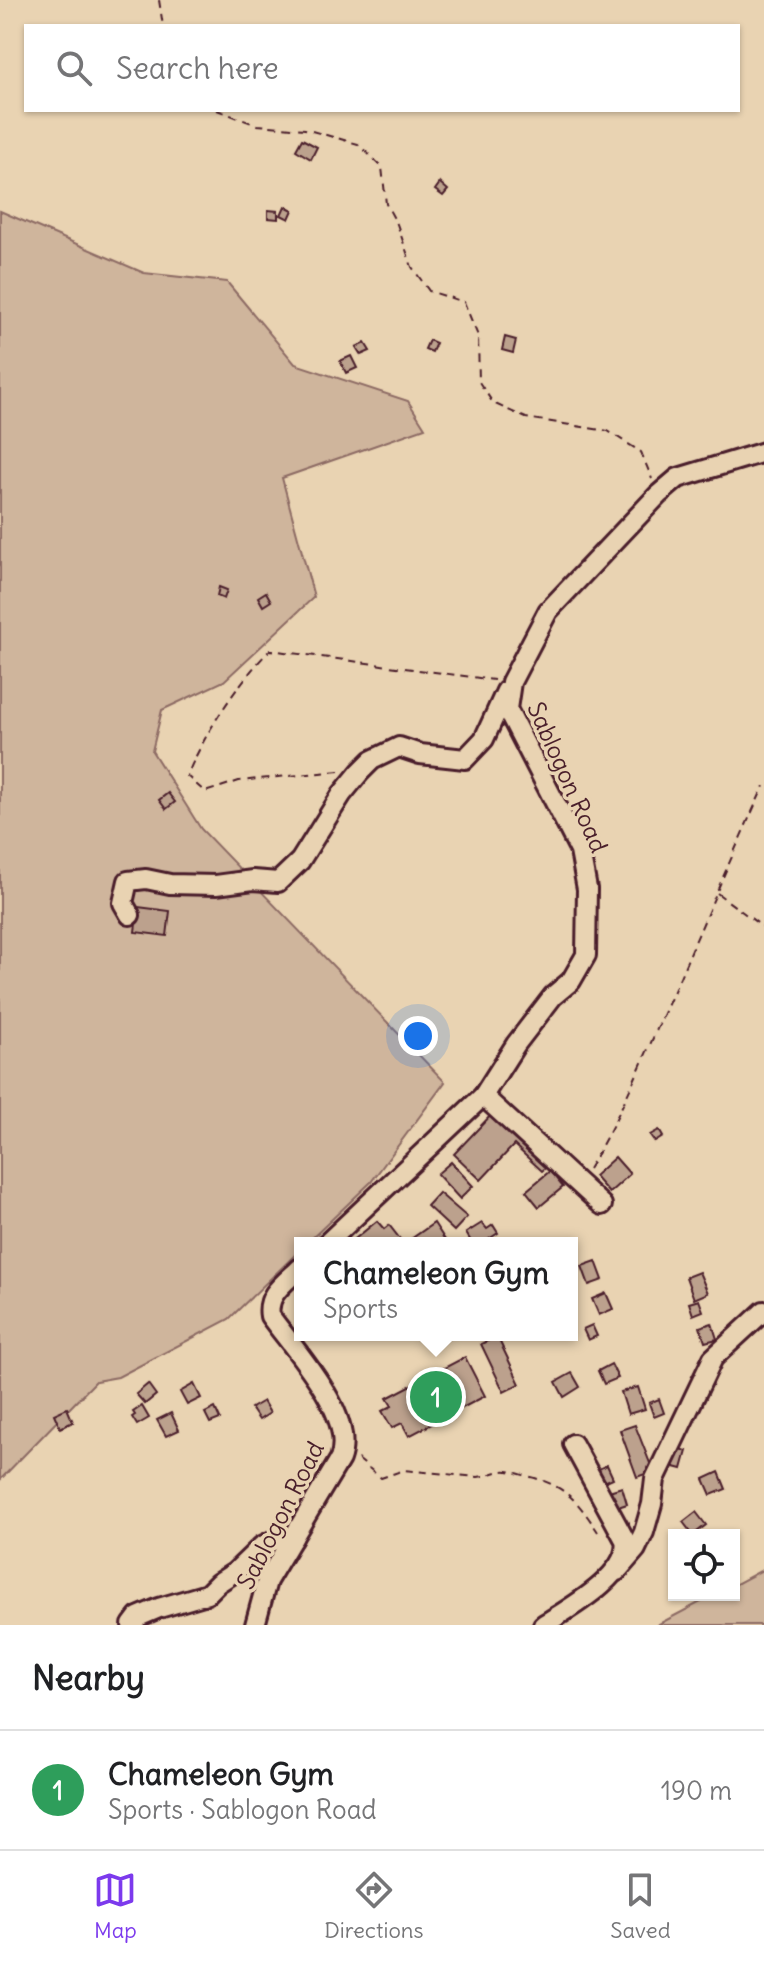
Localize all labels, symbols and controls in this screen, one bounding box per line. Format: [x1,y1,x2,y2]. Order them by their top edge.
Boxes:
search box [24,24,740,112]
icon: search [52,46,96,90]
text: Search here [116,49,279,87]
street label: Sablogon Road [521,697,615,857]
your location [398,1016,438,1056]
popup [294,1237,578,1341]
text: Chameleon Gym [323,1254,549,1292]
text: Sports [323,1292,398,1325]
pin: 1 [410,1367,462,1427]
street label: Sablogon Road [230,1436,330,1594]
map controls [668,1529,740,1601]
button: locate [668,1529,740,1601]
text: Nearby [32,1656,145,1699]
text: Chameleon Gym [108,1755,334,1793]
text: 1 [53,1774,63,1807]
text: 190 m [661,1774,732,1807]
text: Sports · Sablogon Road [108,1793,377,1826]
tab: Map [93,1868,137,1944]
tab: Directions [324,1868,424,1944]
tab: Saved [610,1868,671,1944]

